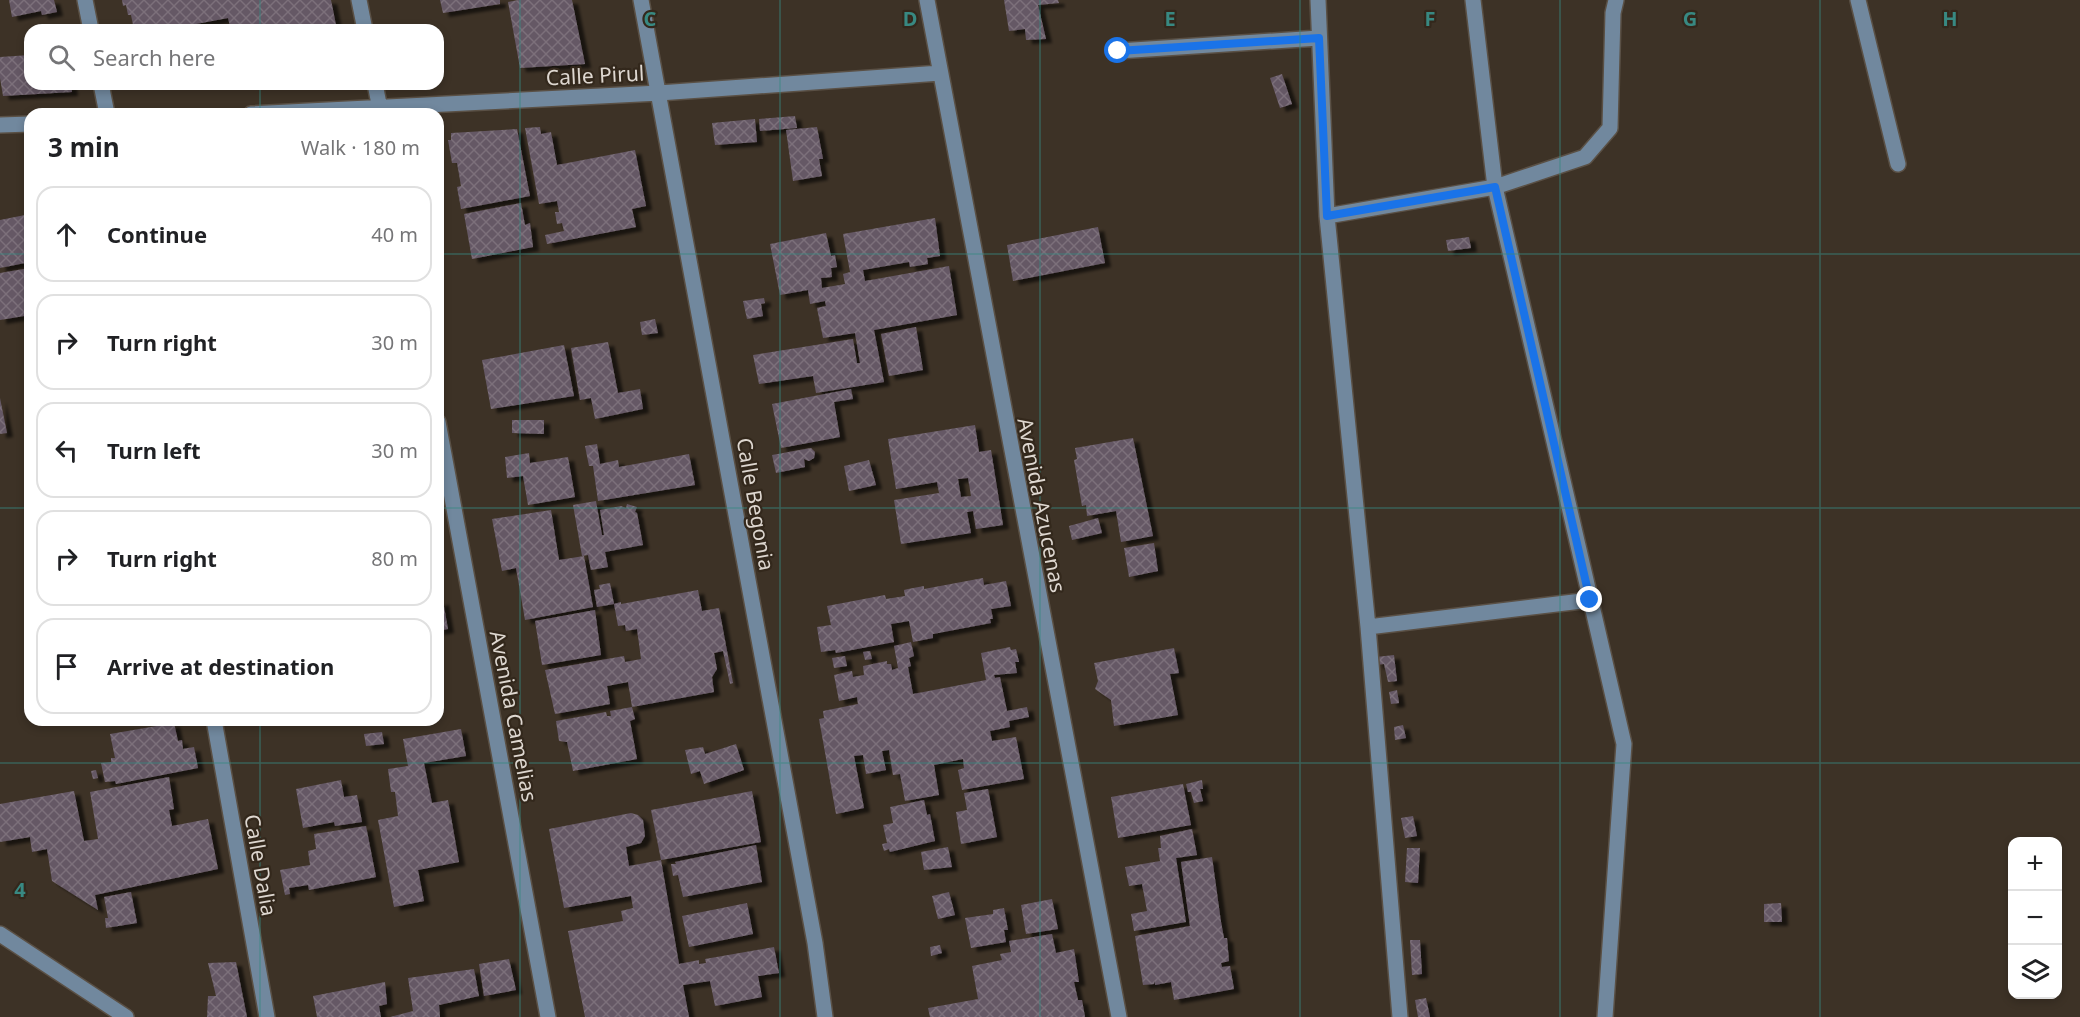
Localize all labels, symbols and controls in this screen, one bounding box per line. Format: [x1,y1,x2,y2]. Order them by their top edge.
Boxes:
text: C [644,5,657,32]
text: D [903,5,917,32]
text: E [1164,5,1176,32]
text: F [1425,5,1435,32]
text: G [1683,5,1697,32]
text: H [1942,5,1958,32]
search box [24,24,444,90]
route start [1104,37,1130,63]
icon: search [45,41,78,74]
text: Search here [93,42,215,72]
street label: Calle Pirul [545,58,645,92]
text: 3 min [48,129,120,165]
text: Walk · 180 m [301,134,420,161]
icon: ahead [50,218,83,251]
text: Continue [107,219,207,249]
text: 40 m [371,221,418,248]
icon: right [50,326,83,359]
text: Turn right [107,327,217,357]
text: 30 m [371,329,418,356]
street label: Avenida Azucenas [1011,415,1073,595]
icon: left [50,434,83,467]
text: Turn left [107,435,201,465]
street label: Calle Begonia [731,435,781,573]
text: 30 m [371,437,418,464]
icon: right [50,542,83,575]
text: Turn right [107,543,217,573]
text: 80 m [371,545,418,572]
route end [1576,586,1602,612]
street label: Avenida Camelias [484,628,544,804]
icon: arrive [50,650,83,683]
text: Arrive at destination [107,651,334,681]
street label: Calle Dalia [238,812,284,918]
map controls [2008,837,2062,999]
button: + [2008,837,2062,891]
text: 4 [14,876,26,903]
button: − [2008,891,2062,945]
button: layers [2008,945,2062,999]

